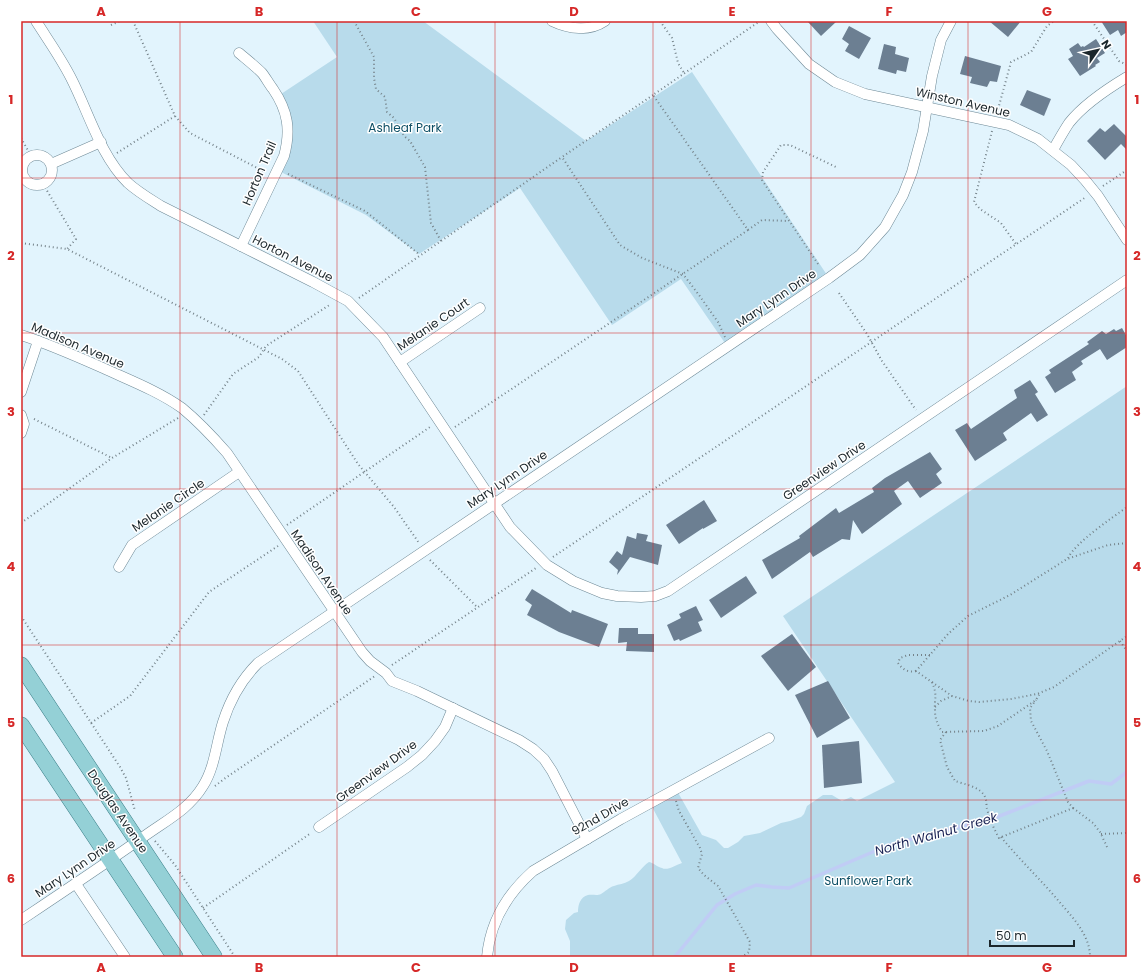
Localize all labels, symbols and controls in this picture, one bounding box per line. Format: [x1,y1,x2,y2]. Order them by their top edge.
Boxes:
text: A [96,2,106,21]
text: B [255,2,264,21]
text: C [411,2,421,21]
text: D [569,2,579,21]
text: E [728,2,736,21]
text: F [885,2,893,21]
text: G [1042,2,1052,21]
north arrow [1078,30,1118,70]
text: N [1097,37,1115,52]
street label: Winston Avenue [914,83,1012,121]
text: 1 [9,90,13,109]
text: 1 [1135,90,1139,109]
park label: Ashleaf Park [368,119,443,136]
street label: Horton Trail [238,138,280,208]
street label: Horton Avenue [250,230,336,286]
text: 2 [7,246,15,265]
text: 2 [1133,246,1141,265]
street label: Mary Lynn Drive [733,265,819,331]
street label: Melanie Court [394,294,472,354]
street label: Madison Avenue [29,318,127,372]
text: 3 [7,402,15,421]
text: 3 [1133,402,1141,421]
street label: Greenview Drive [779,436,869,504]
street label: Mary Lynn Drive [464,446,550,512]
street label: Melanie Circle [128,474,208,536]
street label: Madison Avenue [287,526,357,618]
text: 4 [7,557,16,576]
text: 4 [1133,557,1142,576]
text: 5 [7,713,15,732]
text: 5 [1133,713,1141,732]
street label: Greenview Drive [332,736,420,806]
street label: Douglas Avenue [84,766,152,856]
street label: 92nd Drive [568,793,632,839]
water label: North Walnut Creek [872,807,1001,861]
street label: Mary Lynn Drive [32,835,118,901]
text: 6 [7,869,15,888]
text: 6 [1133,869,1141,888]
park label: Sunflower Park [824,872,913,889]
scale bar [990,922,1074,948]
text: 50 m [996,927,1027,944]
text: A [96,958,106,977]
text: B [255,958,264,977]
text: C [411,958,421,977]
text: D [569,958,579,977]
text: E [728,958,736,977]
text: F [885,958,893,977]
text: G [1042,958,1052,977]

